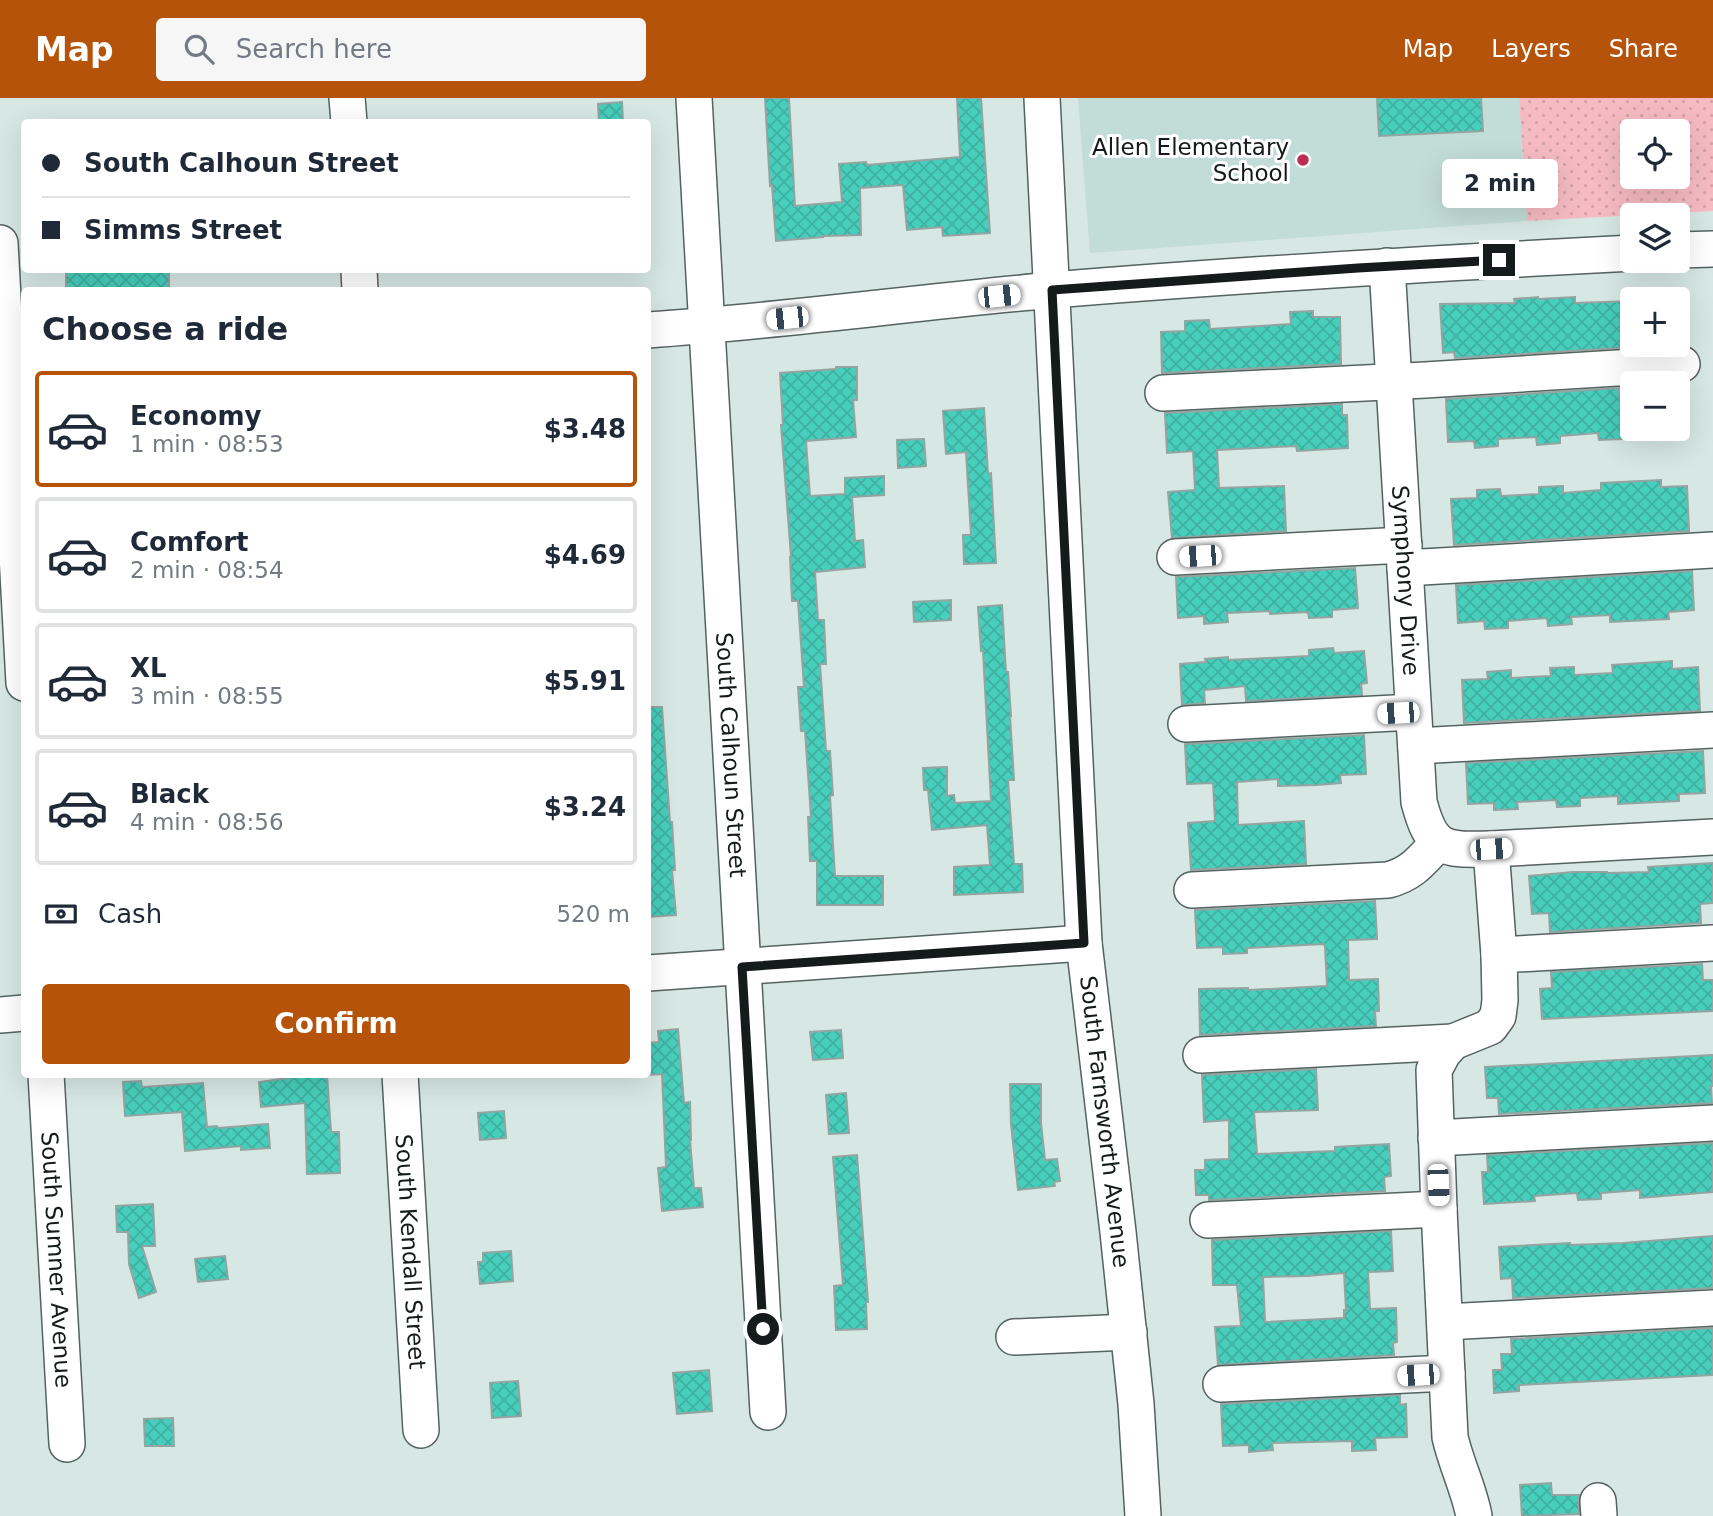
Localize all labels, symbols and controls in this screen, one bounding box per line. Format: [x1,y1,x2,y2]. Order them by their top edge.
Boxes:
search box [156,18,646,81]
text: Map [35,30,114,69]
icon: search [180,30,218,68]
text: Search here [236,34,392,64]
text: Map [1403,35,1453,63]
text: Layers [1491,35,1571,63]
text: Share [1609,35,1678,63]
map controls [1620,119,1690,441]
button: locate [1620,119,1690,189]
place label: Allen Elementary School [1092,134,1289,186]
text: South Calhoun Street [84,148,399,178]
marker: Allen Elementary School [1295,152,1311,168]
callout: 2 min [1441,158,1557,208]
text: 2 min [1464,170,1536,196]
button: layers [1620,203,1690,273]
text: Simms Street [84,215,282,245]
route end [1483,244,1515,276]
car [978,283,1021,309]
button: + [1620,287,1690,357]
car [766,305,809,331]
text: Choose a ride [42,310,288,348]
button: − [1620,371,1690,441]
icon: car [46,398,109,461]
text: Economy [130,401,261,431]
text: $3.48 [544,414,626,444]
text: 1 min · 08:53 [130,431,284,457]
street label: Symphony Drive [1387,484,1424,676]
icon: car [46,524,109,587]
text: Comfort [130,527,248,557]
text: $4.69 [544,540,626,570]
car [1179,544,1222,568]
text: 2 min · 08:54 [130,557,284,583]
street label: South Calhoun Street [711,632,751,878]
icon: car [46,650,109,713]
text: XL [130,653,167,683]
text: $5.91 [544,666,626,696]
text: 3 min · 08:55 [130,683,284,709]
car [1377,701,1420,725]
icon: car [46,776,109,839]
text: Black [130,779,209,809]
text: $3.24 [544,792,626,822]
text: 4 min · 08:56 [130,809,284,835]
car [1470,837,1513,861]
icon: cash [42,895,80,933]
text: Cash [98,899,162,929]
text: 520 m [556,901,630,927]
street label: South Farnsworth Avenue [1075,974,1135,1269]
button: Confirm [42,984,630,1064]
street label: South Sumner Avenue [36,1131,77,1389]
street label: South Kendall Street [391,1133,430,1370]
car [1427,1163,1450,1207]
route start [747,1313,779,1345]
car [1397,1363,1440,1387]

